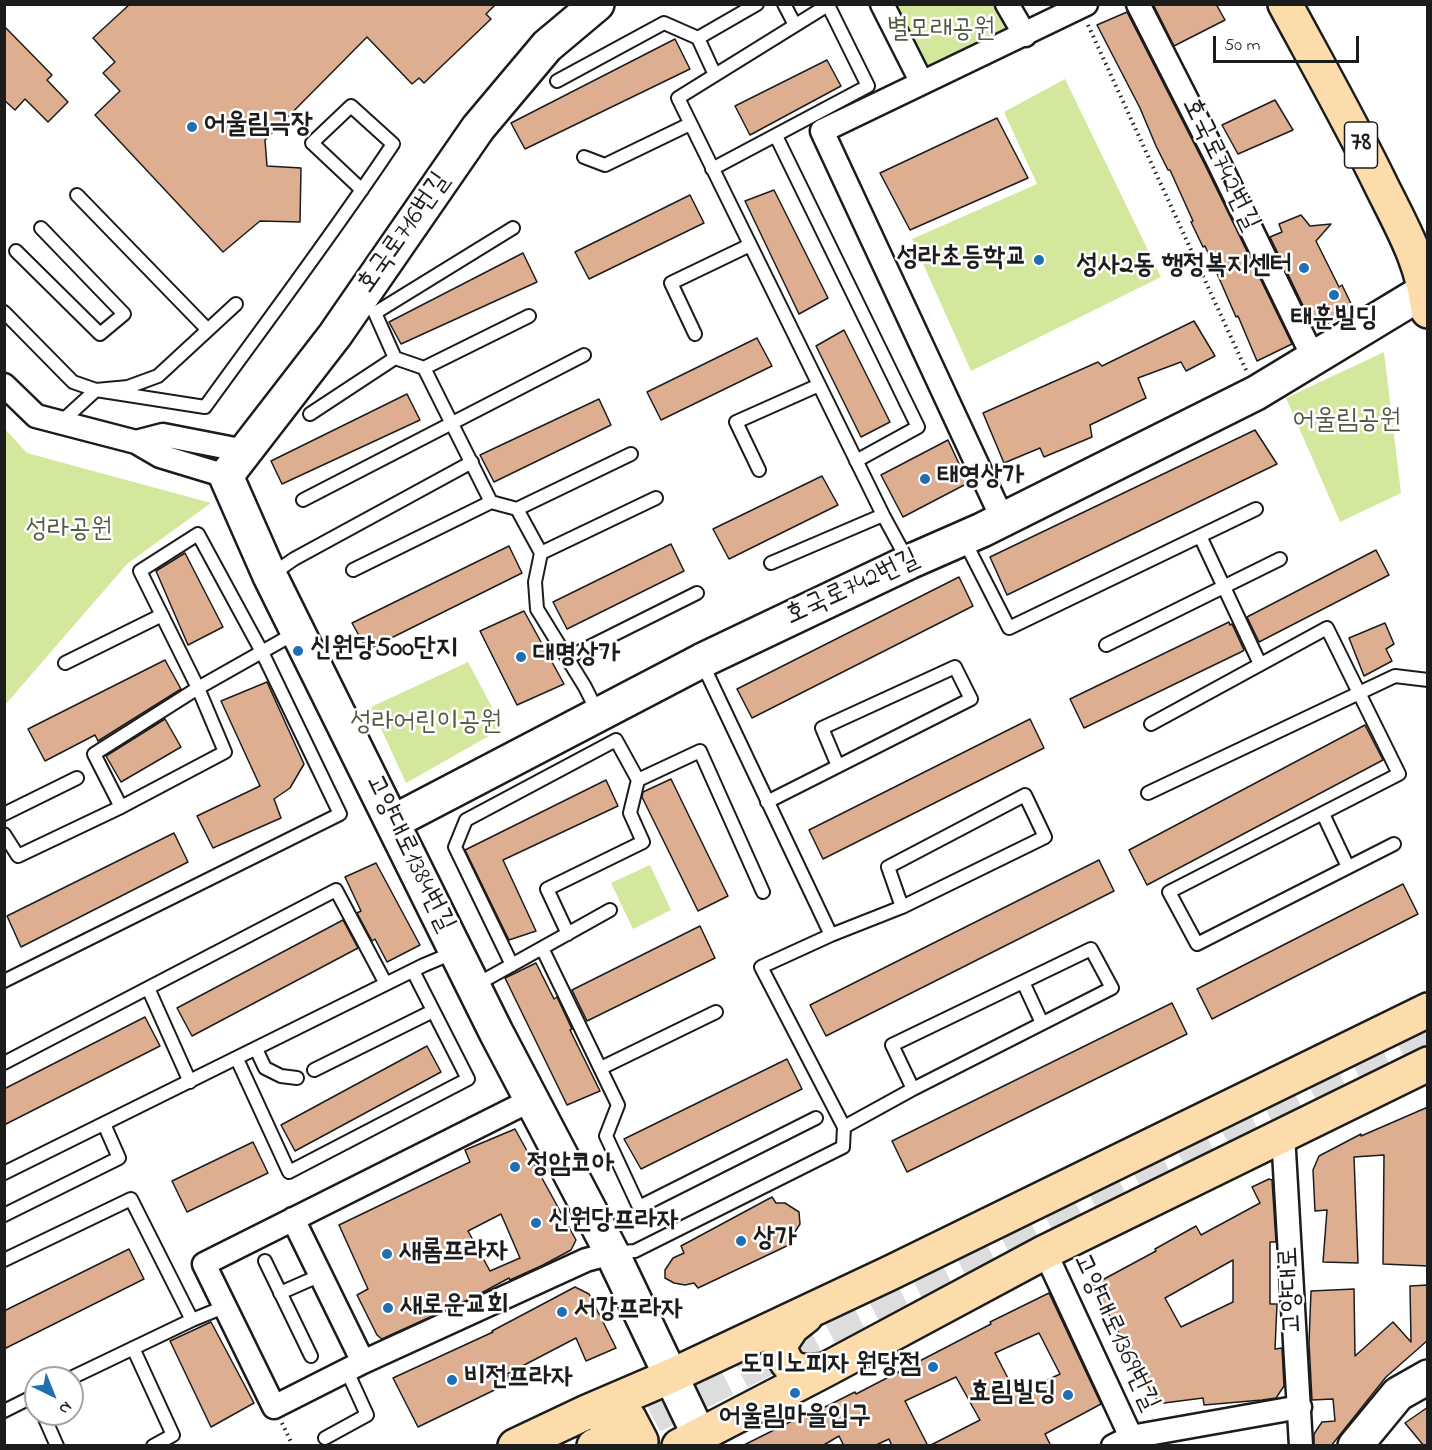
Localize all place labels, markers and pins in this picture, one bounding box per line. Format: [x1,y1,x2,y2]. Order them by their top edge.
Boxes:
place label: 어울림극장 [204,111,313,143]
marker: 어울림극장 [185,120,199,134]
place label: 성라초등학교 [897,244,1027,276]
place label: 성사2동 행정복지센터 [1076,252,1292,284]
marker: 성라초등학교 [1032,253,1046,267]
marker: 성사2동 행정복지센터 [1297,261,1311,275]
marker: 태훈빌딩 [1327,288,1341,302]
place label: 태훈빌딩 [1291,305,1377,337]
place label: 태영상가 [937,463,1024,495]
marker: 태영상가 [918,472,932,486]
place label: 신원당500단지 [310,635,457,667]
place label: 대명상가 [533,641,620,673]
marker: 신원당500단지 [291,644,305,658]
marker: 대명상가 [514,650,528,664]
place label: 정암코아 [527,1151,614,1183]
marker: 정암코아 [508,1160,522,1174]
place label: 신원당프라자 [548,1207,678,1239]
marker: 신원당프라자 [529,1216,543,1230]
place label: 상가 [753,1225,796,1257]
marker: 상가 [734,1234,748,1248]
place label: 새롬프라자 [399,1238,508,1270]
marker: 새롬프라자 [380,1247,394,1261]
place label: 새로운교회 [400,1292,509,1324]
place label: 서강프라자 [574,1296,683,1328]
marker: 새로운교회 [381,1301,395,1315]
marker: 서강프라자 [555,1305,569,1319]
place label: 도미노피자 원당점 [740,1351,921,1383]
marker: 도미노피자 원당점 [926,1360,940,1374]
place label: 비전프라자 [464,1364,573,1396]
marker: 비전프라자 [445,1373,459,1387]
place label: 효림빌딩 [969,1379,1056,1411]
marker: 어울림마을입구 [788,1386,802,1400]
marker: 효림빌딩 [1061,1388,1075,1402]
place label: 어울림마을입구 [719,1403,871,1435]

